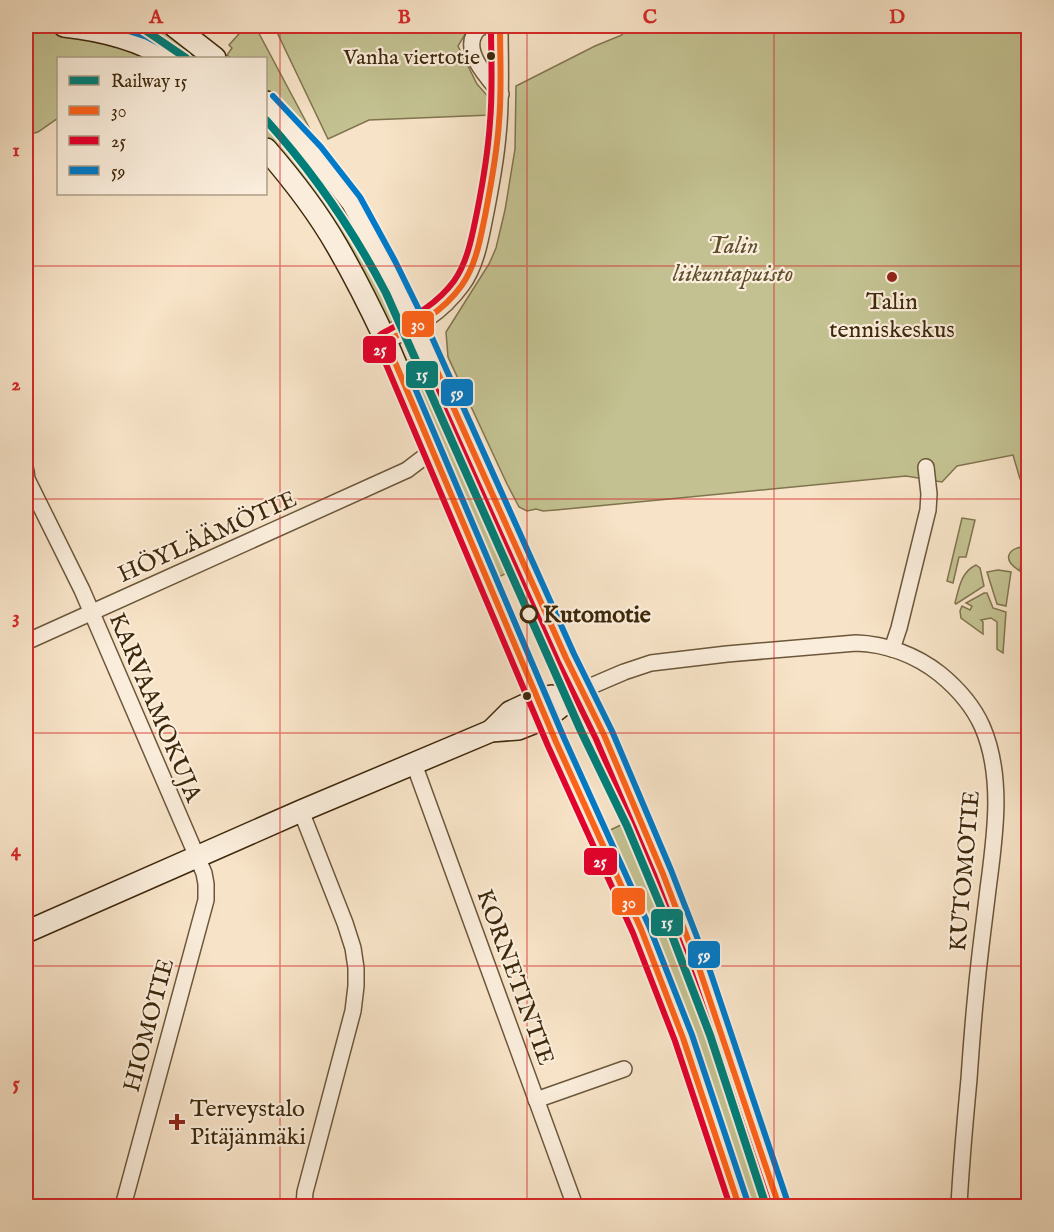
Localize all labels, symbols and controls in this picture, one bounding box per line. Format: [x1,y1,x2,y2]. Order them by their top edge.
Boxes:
text: A [148,5,164,30]
text: B [397,5,411,30]
text: C [643,5,657,30]
text: D [889,5,905,30]
place label: Vanha viertotie [342,44,480,72]
marker: Vanha viertotie [485,50,497,62]
legend [57,57,267,195]
text: Railway 15 [111,71,188,94]
text: 30 [111,101,127,124]
text: 25 [111,131,126,154]
text: 1 [12,138,20,163]
text: 59 [111,161,125,184]
park label: Talin liikuntapuisto [673,231,793,290]
marker: Talin tenniskeskus [885,270,899,284]
place label: Talin tenniskeskus [829,287,955,346]
line badge: 30 [401,310,435,338]
text: 30 [411,316,425,336]
line badge: 25 [362,335,397,364]
text: 25 [373,341,387,361]
line badge: 15 [405,360,439,389]
text: 15 [416,366,428,386]
text: 2 [11,372,21,397]
line badge: 59 [440,378,474,407]
text: 59 [451,385,463,405]
street label: HÖYLÄÄMÖTIE [113,484,302,591]
place label: Kutomotie [543,600,651,631]
text: 3 [12,605,20,630]
marker: Kutomotie [520,605,538,623]
street label: KARVAAMOKUJA [101,608,209,808]
unlabelled marker [521,690,533,702]
street label: KUTOMOTIE [943,789,988,953]
text: 4 [11,838,22,863]
line badge: 25 [583,847,618,876]
text: 25 [593,853,607,873]
street label: KORNETINTIE [468,885,561,1070]
line badge: 30 [611,887,646,916]
text: 30 [622,894,636,914]
line badge: 15 [650,908,684,937]
text: 15 [661,914,673,934]
line badge: 59 [687,940,721,969]
text: 59 [698,947,710,967]
street label: HIOMOTIE [117,955,182,1096]
text: 5 [12,1071,20,1096]
place label: Terveystalo Pitäjänmäki [190,1094,306,1153]
marker: Terveystalo Pitäjänmäki [168,1113,186,1131]

